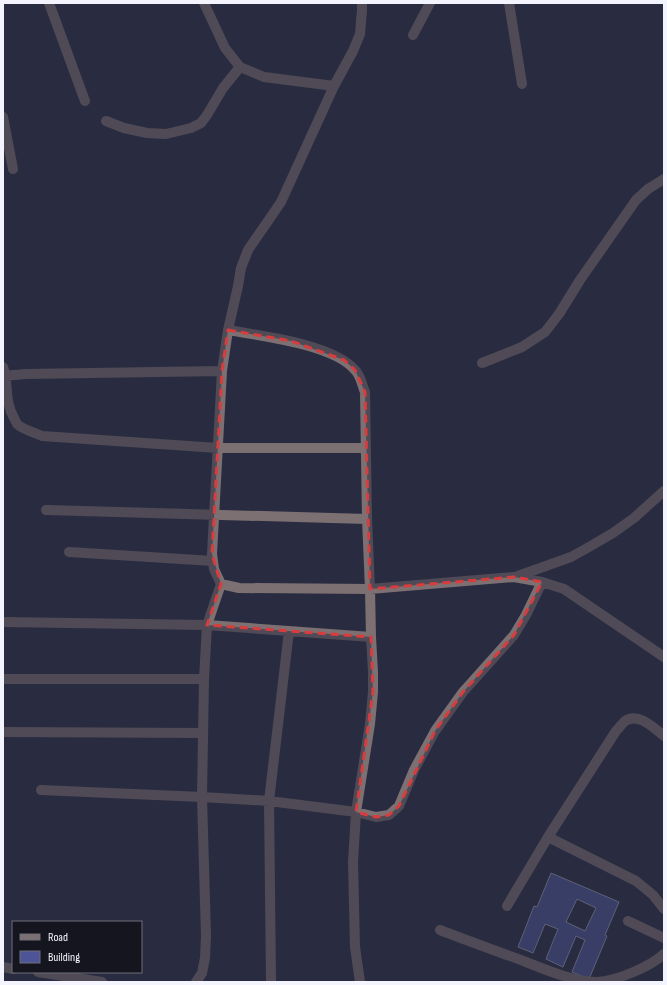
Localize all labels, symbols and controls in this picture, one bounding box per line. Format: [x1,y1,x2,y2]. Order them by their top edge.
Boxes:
legend [12,921,142,973]
text: Road [48,930,68,945]
text: Building [48,950,80,965]

